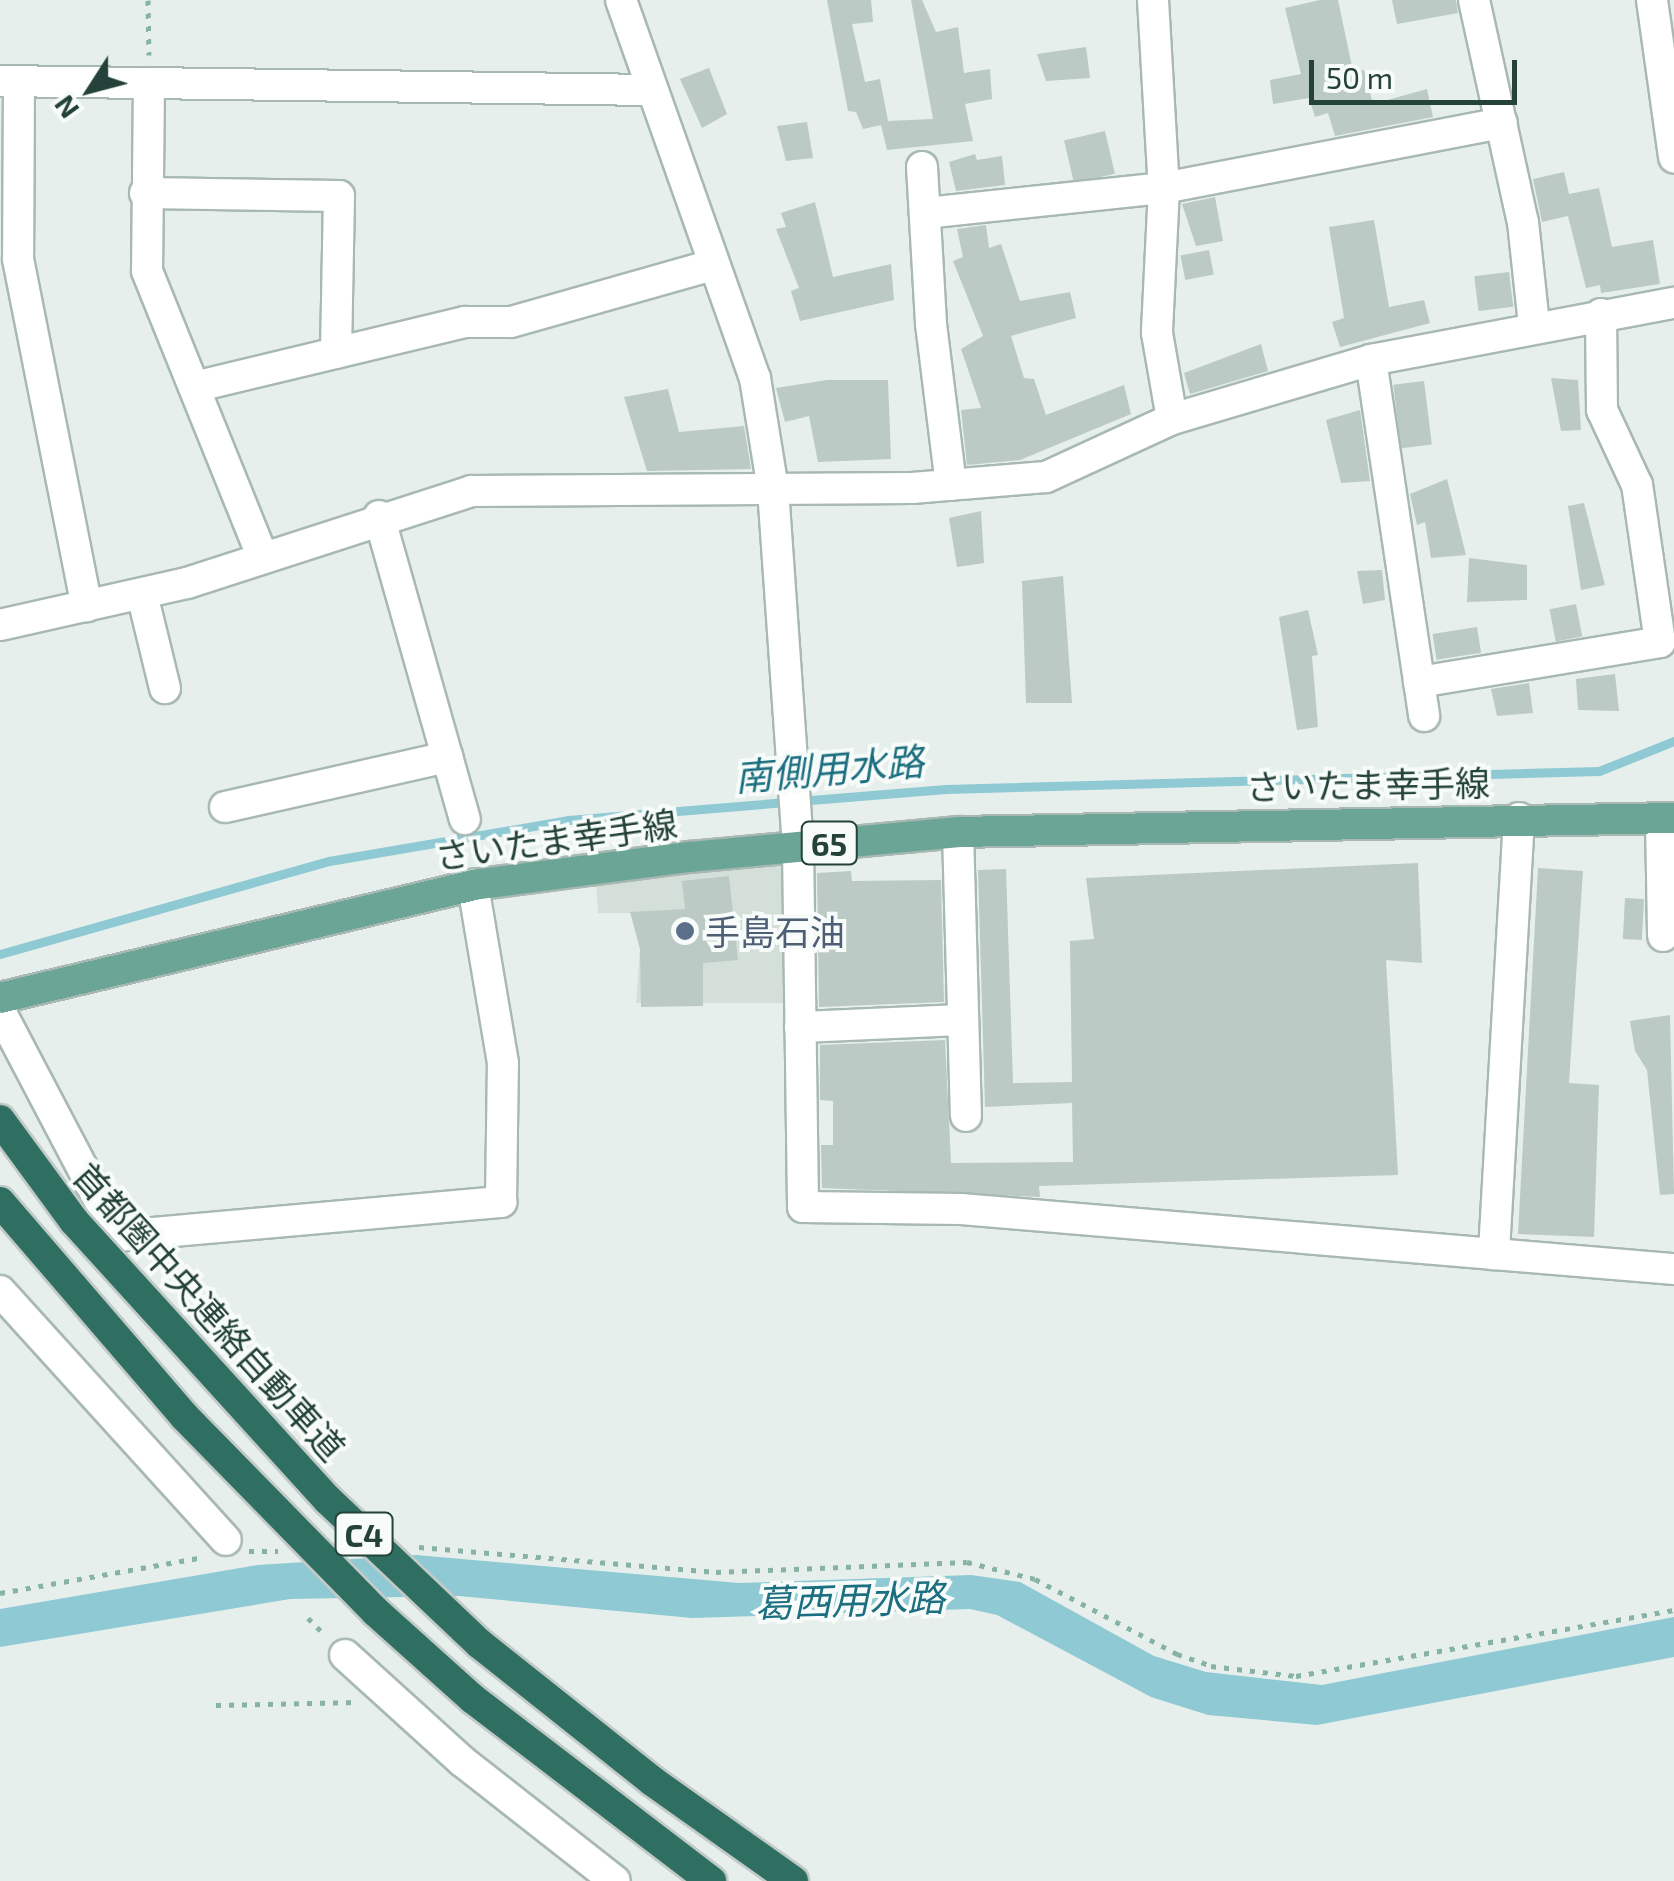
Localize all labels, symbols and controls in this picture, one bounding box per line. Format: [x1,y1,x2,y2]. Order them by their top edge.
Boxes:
north arrow [40,40,140,140]
scale bar [1314,40,1522,102]
text: 50 m [1326,59,1393,95]
text: N [46,89,85,126]
water label: 南側用水路 [732,738,926,800]
street label: さいたま幸手線 [1245,761,1491,807]
street label: さいたま幸手線 [432,801,680,877]
road number: 65 [799,816,859,870]
place label: 手島石油 [705,910,845,952]
marker: 手島石油 [674,920,696,942]
street label: 首都圏中央連絡自動車道 [66,1154,354,1468]
road number: C4 [334,1507,394,1561]
water label: 葛西用水路 [754,1574,946,1626]

